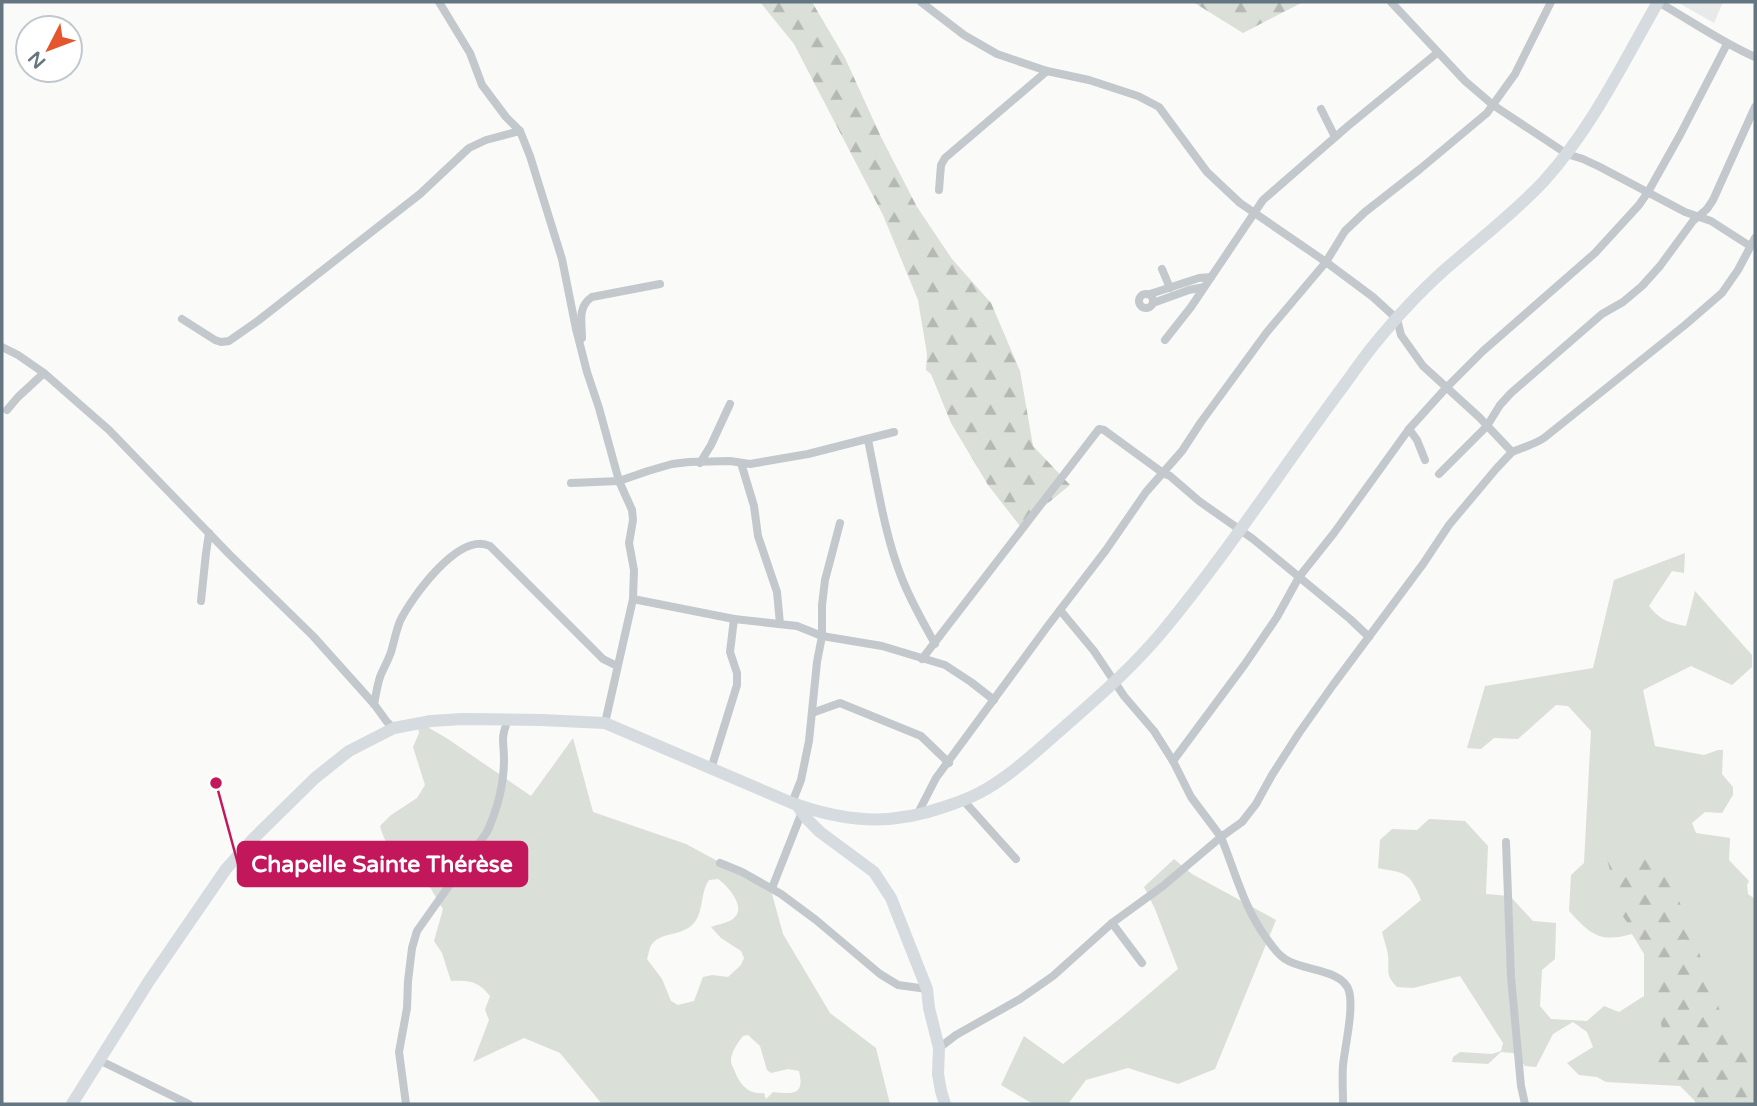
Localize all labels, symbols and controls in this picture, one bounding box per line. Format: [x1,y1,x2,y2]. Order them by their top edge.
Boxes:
north arrow [14,14,84,84]
text: N [24,47,50,73]
callout: Chapelle Sainte Thérèse [238,842,527,886]
text: Chapelle Sainte Thérèse [251,851,513,879]

